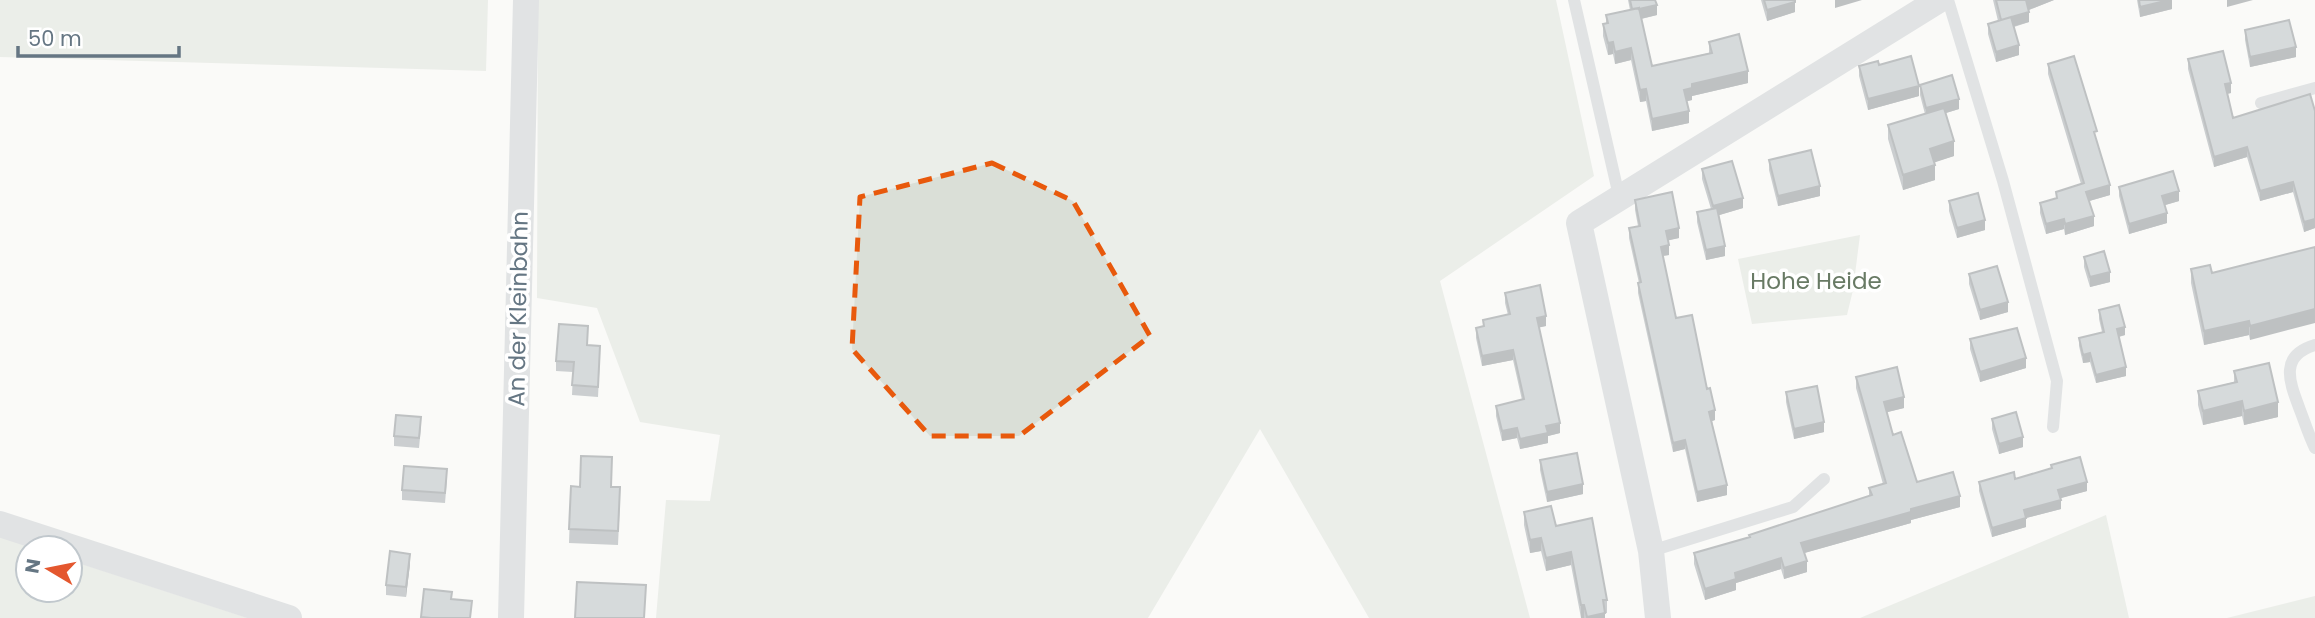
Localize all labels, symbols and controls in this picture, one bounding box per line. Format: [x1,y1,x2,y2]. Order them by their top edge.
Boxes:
scale bar [18,14,178,58]
text: 50 m [28,24,82,53]
street label: An der Kleinbahn [500,211,536,407]
park label: Hohe Heide [1750,265,1882,297]
north arrow [14,534,84,604]
text: N [18,557,47,576]

